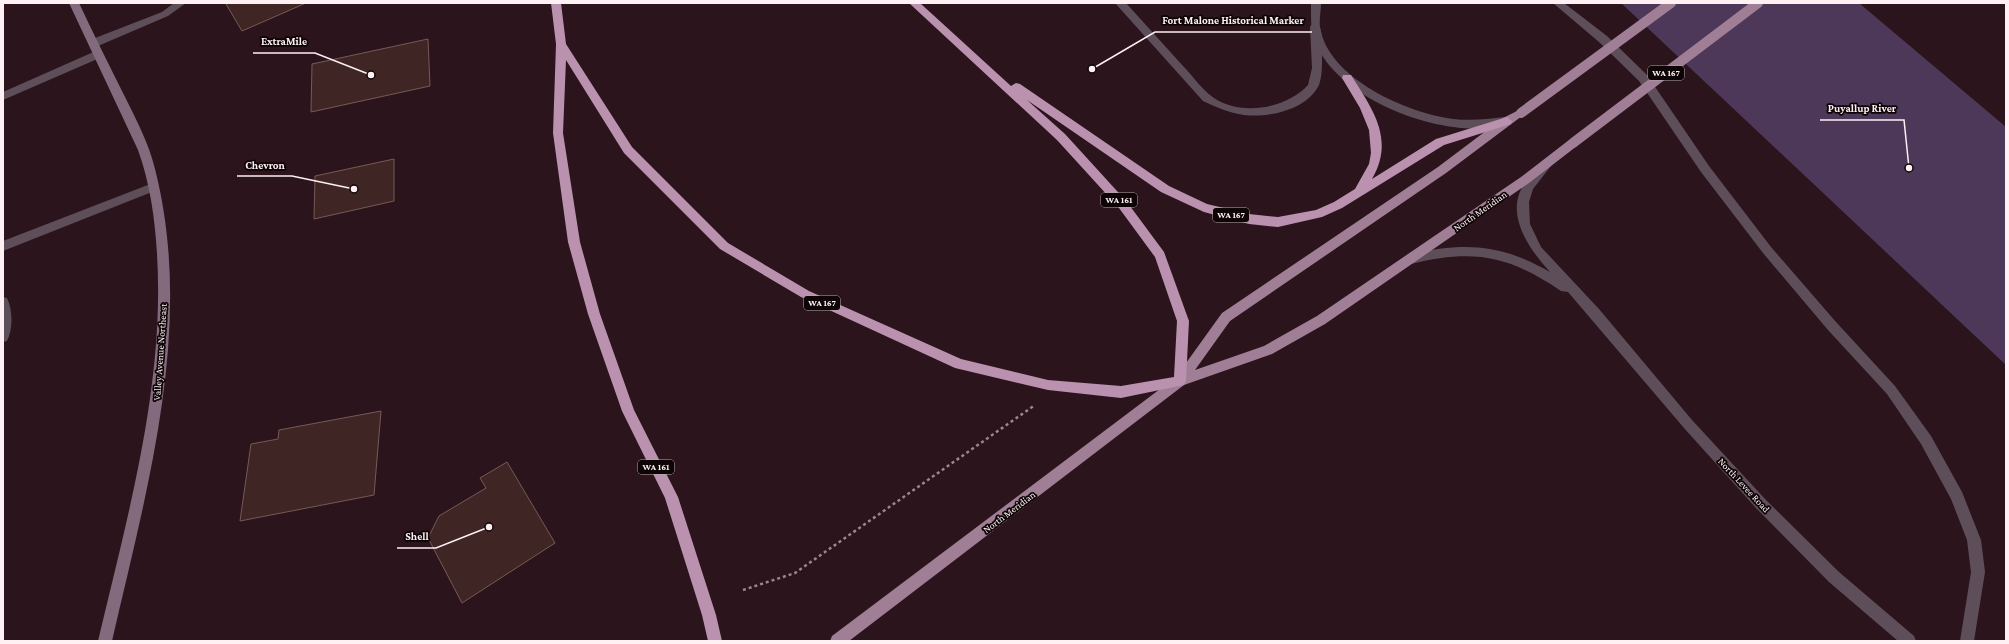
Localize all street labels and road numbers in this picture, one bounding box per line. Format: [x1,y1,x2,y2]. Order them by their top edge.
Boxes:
road number: WA 167 [1648,66,1684,80]
street label: North Meridian [1451,188,1509,233]
road number: WA 161 [1101,193,1137,207]
road number: WA 167 [1213,208,1249,222]
road number: WA 167 [804,296,840,310]
street label: Valley Avenue Northeast [151,302,169,401]
street label: North Levee Road [1716,455,1773,515]
road number: WA 161 [638,460,674,474]
street label: North Meridian [981,488,1038,535]

